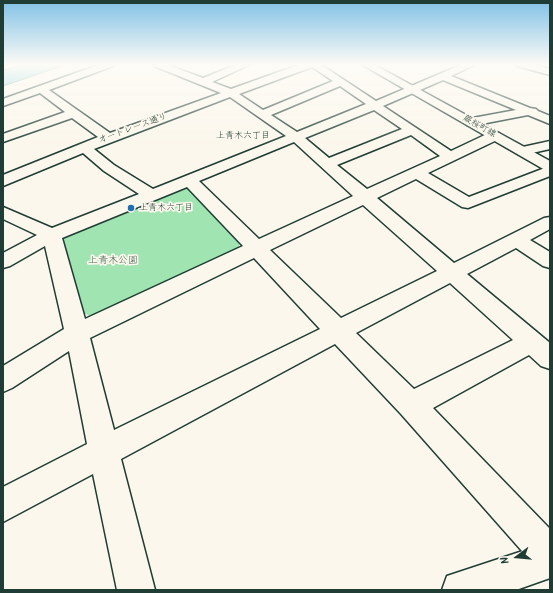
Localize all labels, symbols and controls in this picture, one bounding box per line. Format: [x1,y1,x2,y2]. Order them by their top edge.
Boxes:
street label: オートレース通り [97,112,169,146]
street label: 蕨桜町線 [461,114,497,140]
district label: 上青木六丁目 [216,131,270,141]
marker: 上青木六丁目 [126,203,136,213]
place label: 上青木六丁目 [139,203,193,213]
park label: 上青木公園 [88,255,138,267]
north arrow [497,537,537,577]
text: N [496,554,515,566]

